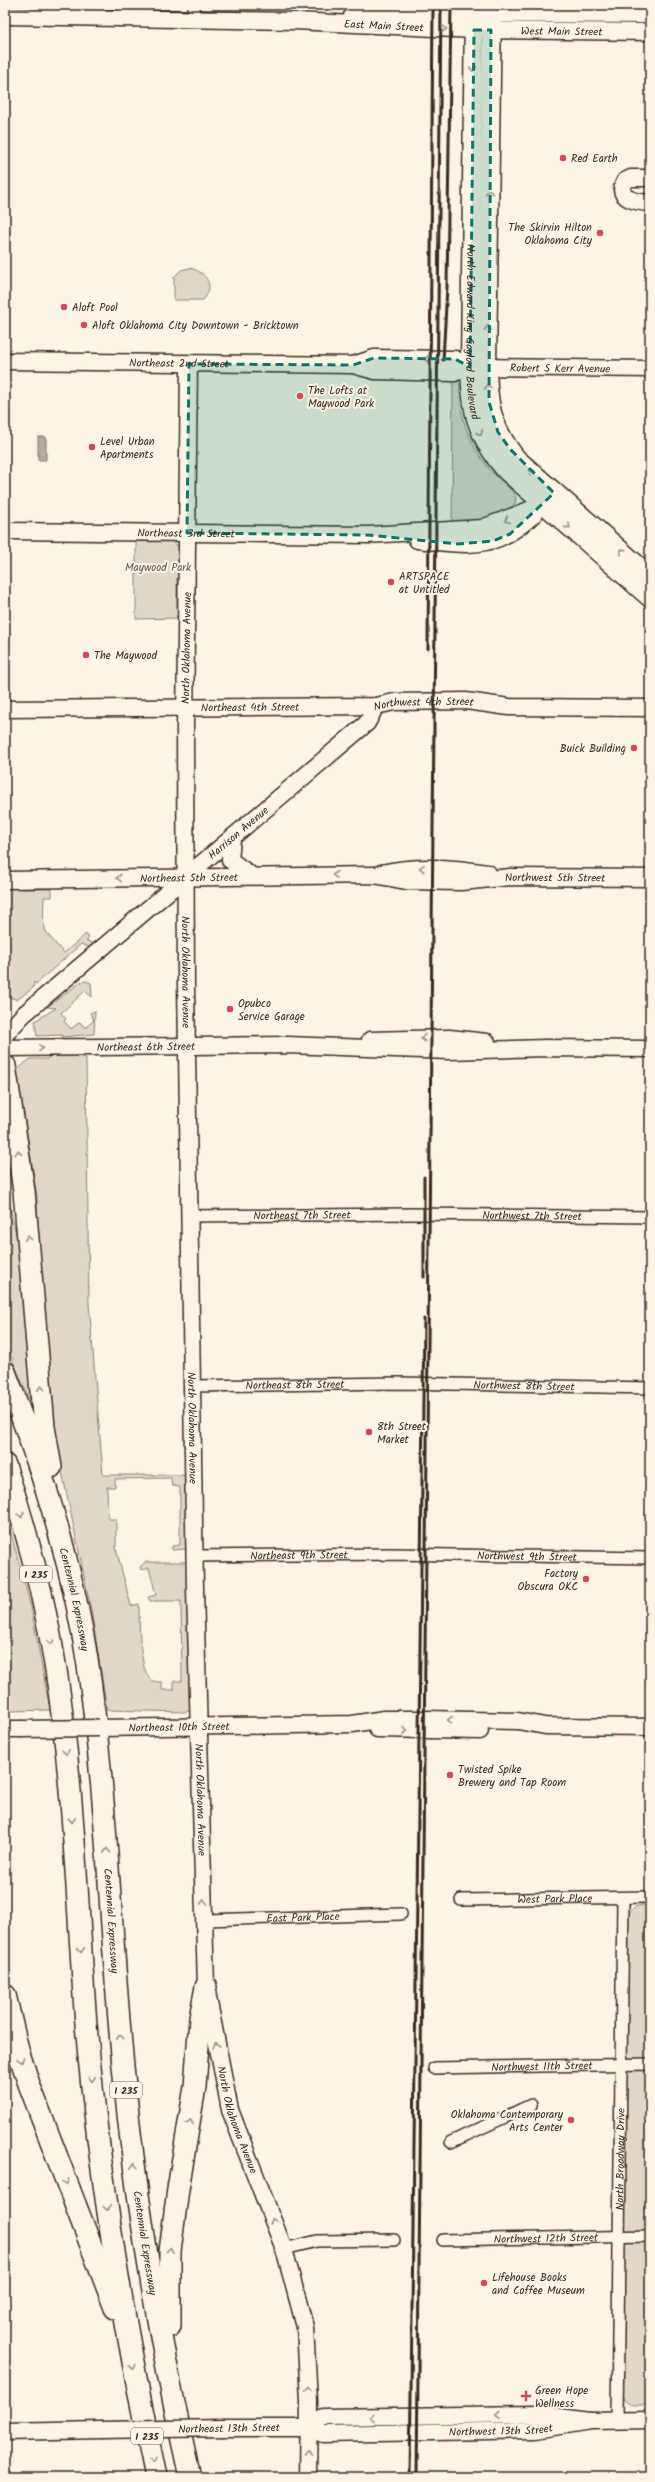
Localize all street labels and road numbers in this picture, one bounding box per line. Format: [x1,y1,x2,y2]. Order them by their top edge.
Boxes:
street label: East Main Street [344,15,425,37]
street label: West Main Street [521,23,603,41]
street label: North Edward King Gaylord Boulevard [460,244,484,422]
street label: Northeast 2nd Street [129,354,230,374]
street label: Robert S Kerr Avenue [510,359,610,379]
street label: Northeast 3rd Street [137,524,236,544]
street label: North Oklahoma Avenue [177,592,197,704]
street label: Northwest 4th Street [372,693,476,716]
street label: Northeast 4th Street [201,699,300,717]
street label: Harrison Avenue [204,802,273,864]
street label: Northeast 5th Street [140,869,239,888]
street label: Northwest 5th Street [504,869,606,888]
street label: North Oklahoma Avenue [176,916,195,1028]
street label: Northeast 6th Street [97,1038,196,1057]
street label: Northeast 7th Street [253,1207,352,1225]
street label: Northwest 7th Street [482,1207,583,1226]
street label: North Oklahoma Avenue [182,1372,201,1484]
street label: Northeast 8th Street [245,1376,345,1395]
street label: Northwest 8th Street [473,1376,575,1397]
street label: Centennial Expressway [53,1546,94,1653]
street label: Northeast 9th Street [250,1546,349,1565]
street label: Northwest 9th Street [477,1547,578,1567]
road number: I 235 [20,1566,52,1582]
street label: Northeast 10th Street [128,1718,231,1738]
street label: North Oklahoma Avenue [189,1744,210,1856]
street label: Centennial Expressway [98,1868,123,1975]
street label: West Park Place [517,1890,593,1909]
street label: East Park Place [266,1908,340,1928]
street label: Northwest 11th Street [491,2057,594,2077]
street label: North Oklahoma Avenue [212,2065,262,2177]
road number: I 235 [110,2082,142,2098]
street label: North Broadway Drive [611,2108,631,2210]
street label: Centennial Expressway [128,2190,162,2297]
street label: Northwest 12th Street [494,2229,599,2249]
street label: Northeast 13th Street [178,2419,281,2439]
street label: Northwest 13th Street [449,2419,555,2442]
road number: I 235 [131,2428,163,2444]

